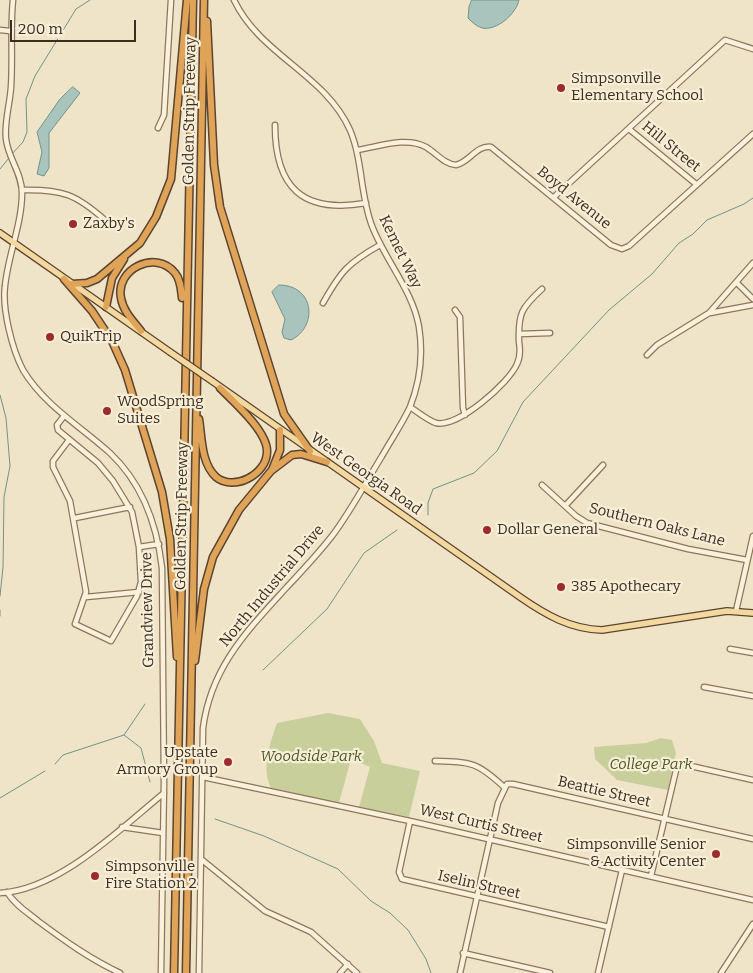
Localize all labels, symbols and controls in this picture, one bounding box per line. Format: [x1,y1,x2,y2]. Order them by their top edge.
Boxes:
scale bar [12,10,139,42]
text: 200 m [18,20,63,38]
street label: Golden Strip Freeway [180,37,200,185]
place label: Simpsonville Elementary School [571,70,703,105]
marker: Simpsonville Elementary School [555,82,567,94]
street label: Hill Street [638,118,704,176]
street label: Boyd Avenue [533,163,615,233]
street label: Kemet Way [375,213,425,291]
place label: Zaxby's [83,215,135,233]
marker: Zaxby's [67,218,79,230]
place label: QuikTrip [60,328,122,346]
marker: QuikTrip [44,331,56,343]
place label: WoodSpring Suites [117,393,204,428]
marker: WoodSpring Suites [101,405,113,417]
street label: West Georgia Road [307,429,425,519]
street label: Golden Strip Freeway [172,442,192,590]
street label: Southern Oaks Lane [587,499,727,551]
place label: Dollar General [497,521,598,539]
street label: North Industrial Drive [216,522,328,650]
marker: Dollar General [481,524,493,536]
street label: Grandview Drive [138,552,158,668]
place label: 385 Apothecary [571,578,681,596]
marker: 385 Apothecary [555,581,567,593]
place label: Upstate Armory Group [116,744,218,779]
park label: Woodside Park [260,748,362,766]
marker: Upstate Armory Group [222,756,234,768]
park label: College Park [609,756,693,774]
street label: Beattie Street [556,773,652,811]
street label: West Curtis Street [418,801,544,847]
place label: Simpsonville Senior & Activity Center [566,836,706,871]
marker: Simpsonville Senior & Activity Center [710,848,722,860]
place label: Simpsonville Fire Station 2 [105,858,197,893]
street label: Iselin Street [436,867,522,903]
marker: Simpsonville Fire Station 2 [89,870,101,882]

